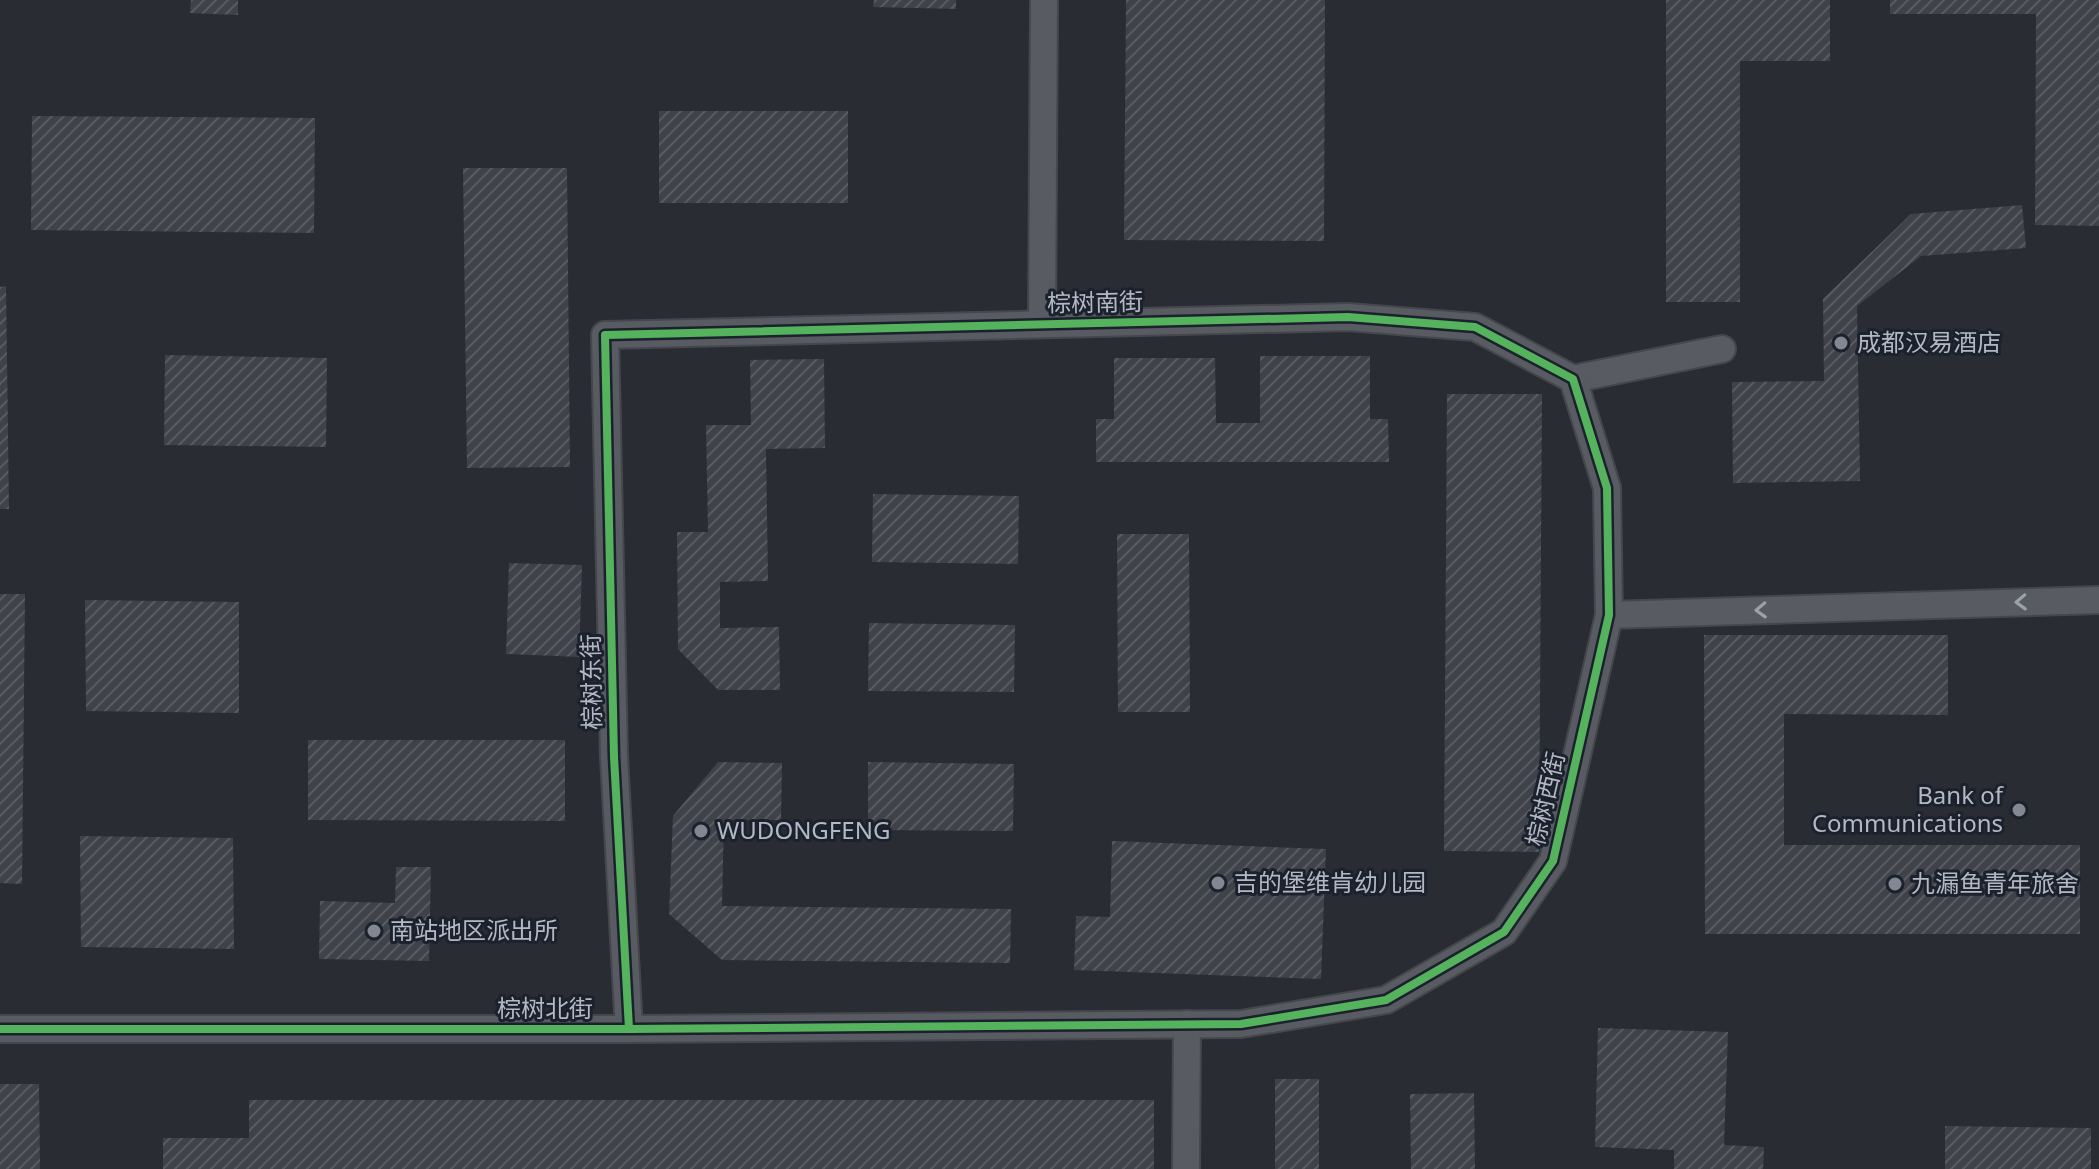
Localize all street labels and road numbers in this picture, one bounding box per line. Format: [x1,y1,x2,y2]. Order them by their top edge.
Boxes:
street label: 棕树南街 [1047,284,1143,319]
street label: 棕树东街 [573,634,608,730]
street label: 棕树西街 [1518,748,1571,849]
street label: 棕树北街 [497,991,593,1024]

